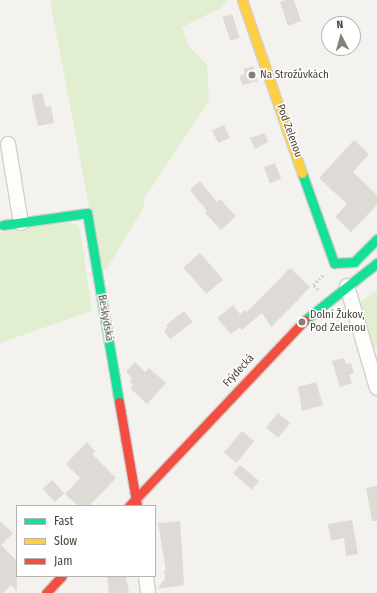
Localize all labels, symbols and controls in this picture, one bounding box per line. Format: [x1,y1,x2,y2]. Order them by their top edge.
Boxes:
north arrow [321,16,361,56]
text: N [336,18,344,31]
place label: Na Strožůvkách [260,68,329,82]
marker: Na Strožůvkách [247,70,257,80]
street label: Pod Zelenou [273,103,305,159]
street label: Beskydská [94,294,116,342]
place label: Dolní Žukov, Pod Zelenou [310,309,366,335]
marker: Dolní Žukov, Pod Zelenou [297,317,307,327]
street label: Frýdecká [221,352,257,390]
legend [16,505,156,577]
text: Fast [54,514,73,528]
text: Slow [54,534,77,548]
text: Jam [54,554,72,568]

